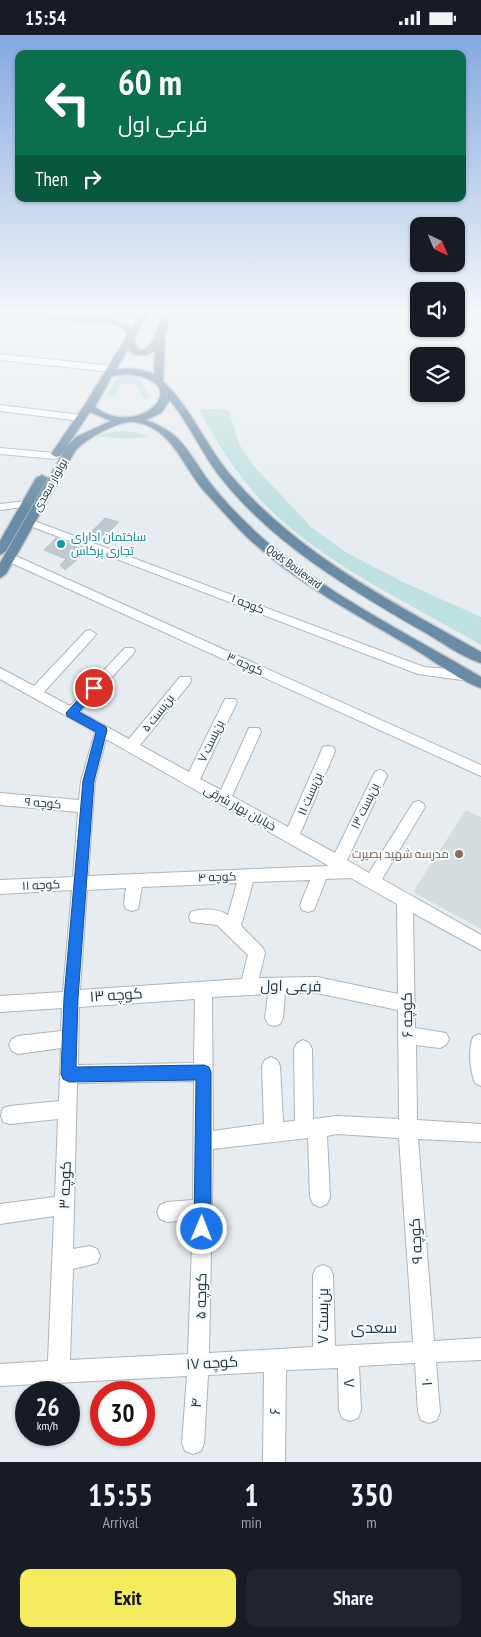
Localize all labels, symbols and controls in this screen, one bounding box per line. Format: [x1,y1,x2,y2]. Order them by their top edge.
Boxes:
text: 15:54 [25,6,66,30]
text: 60 m [118,59,182,105]
icon: left [35,70,100,135]
text: فرعی اول [118,110,208,138]
icon: right [78,165,106,193]
text: Then [35,167,68,191]
north arrow [410,217,465,273]
map controls [410,217,465,402]
button: sound [410,282,465,337]
button: layers [410,347,465,402]
street label: بولوار سعدی [30,456,70,514]
place label: ساختمان ادارای تجاری پرکاس [71,529,146,560]
marker: ساختمان ادارای تجاری پرکاس [55,538,67,550]
street label: Qods Boulevard [264,541,325,592]
street label: کوچه ۱ [229,590,267,619]
street label: کوچه ۳ [224,649,266,680]
pin [73,667,115,709]
icon: arrive [80,674,108,702]
street label: بن‌بست ۵ [138,691,177,735]
street label: بن‌بست ۷ [194,717,227,764]
street label: بن‌بست ۱۱ [294,770,325,817]
street label: بن‌بست ۱۳ [347,780,382,831]
street label: خیابان بهار شرقی [202,782,279,834]
street label: کوچه ۹ [24,793,62,814]
place label: مدرسه شهید بصیرت [352,846,449,861]
marker: مدرسه شهید بصیرت [453,848,465,860]
street label: کوچه ۴ [197,868,237,887]
street label: کوچه ۱۱ [22,876,60,895]
street label: فرعی اول [260,975,322,997]
street label: کوچه ۱۳ [89,983,143,1007]
street label: کوچه ۶ [397,992,417,1038]
street label: کوچه ۳ [54,1160,76,1210]
position arrow [175,1202,227,1254]
street label: کوچه ۹ [404,1217,428,1265]
street label: کوچه ۵ [191,1273,211,1319]
street label: بن‌بست ۷ [313,1288,333,1344]
district label: سعدی [351,1317,397,1338]
street label: کوچه ۱۷ [185,1352,239,1374]
street label: ۱۰ [417,1377,436,1387]
street label: ۸ [339,1378,358,1388]
speed limit sign: 30 [90,1381,155,1446]
text: 26 [36,1391,59,1423]
street label: ۴ [186,1397,205,1409]
street label: ۶ [265,1407,284,1415]
text: km/h [37,1418,58,1433]
text: 15:55 [88,1475,153,1514]
text: 1 [244,1475,259,1514]
text: 350 [350,1475,393,1514]
text: Arrival [102,1512,139,1532]
text: min [241,1512,262,1532]
text: m [366,1512,377,1532]
button: Exit [20,1569,236,1627]
button: Share [246,1569,461,1627]

